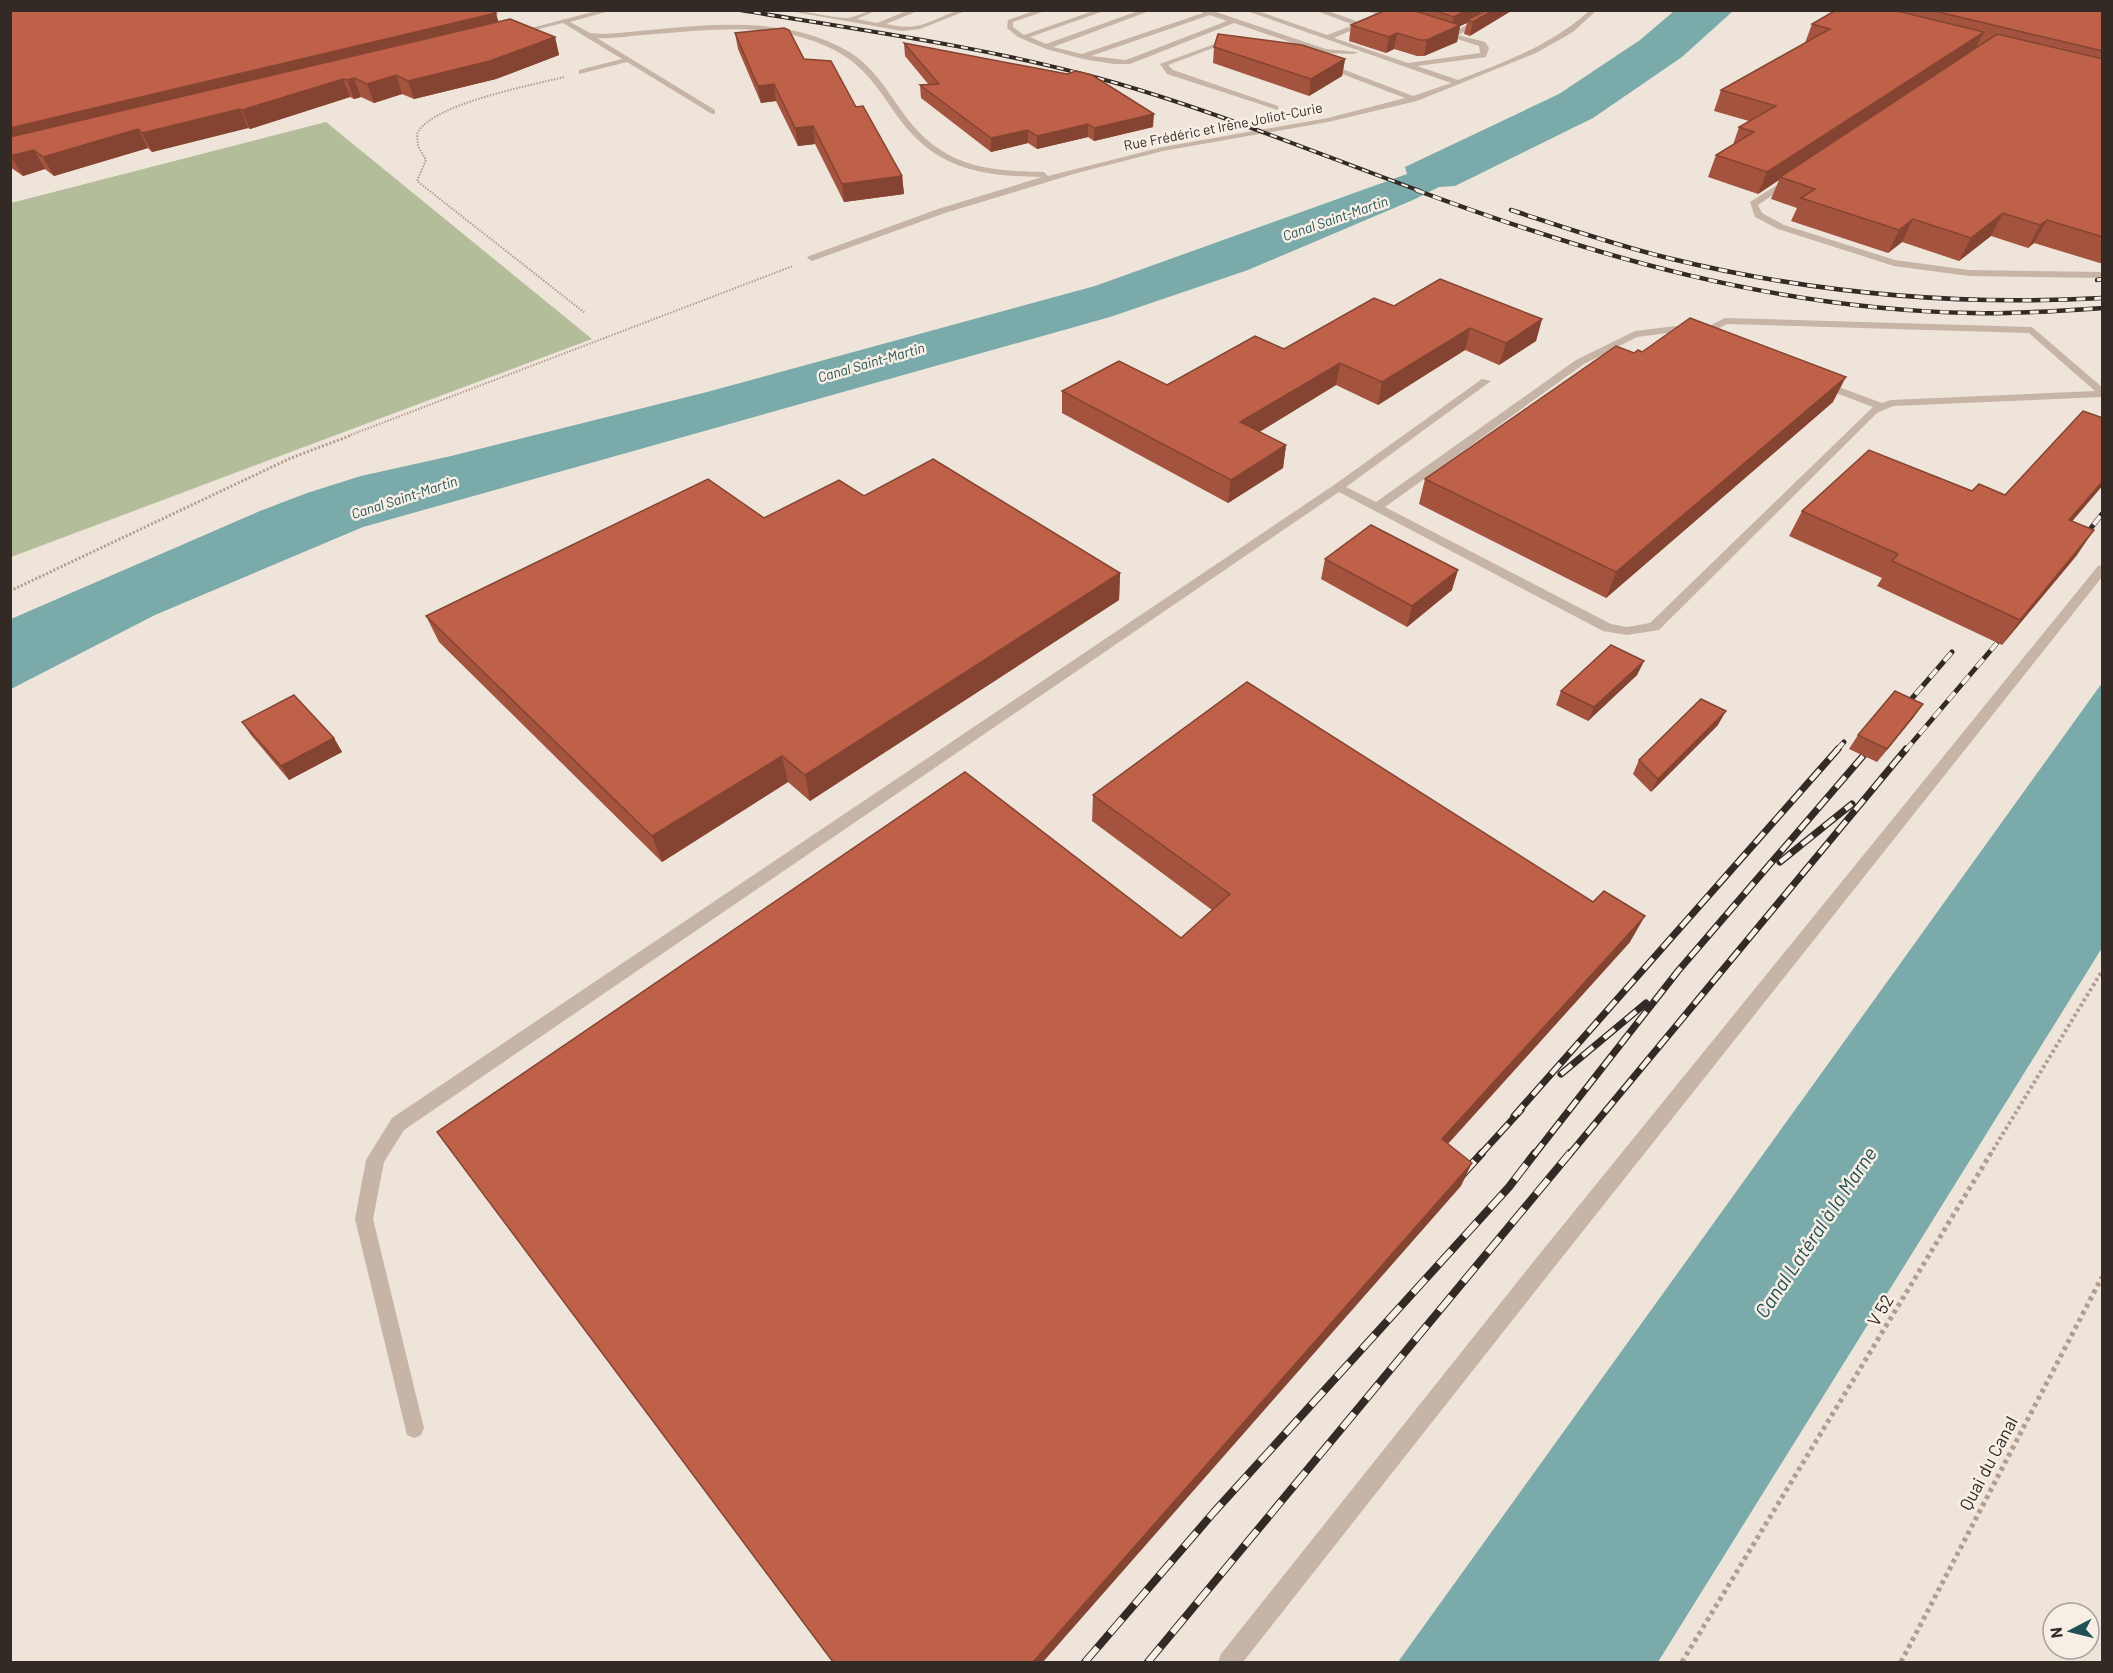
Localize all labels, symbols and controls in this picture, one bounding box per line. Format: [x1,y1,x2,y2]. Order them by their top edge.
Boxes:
street label: Rue Frédéric et Irène Joliot-Curie [1122,98,1324,154]
water label: Canal Saint-Martin [1280,192,1390,244]
water label: Canal Saint-Martin [816,339,926,385]
water label: Canal Saint-Martin [349,472,459,522]
water label: Canal Latéral à la Marne [1749,1142,1881,1322]
street label: V 52 [1862,1290,1898,1330]
street label: Quai du Canal [1954,1412,2022,1514]
north arrow [2041,1601,2101,1661]
text: N [2046,1626,2066,1639]

